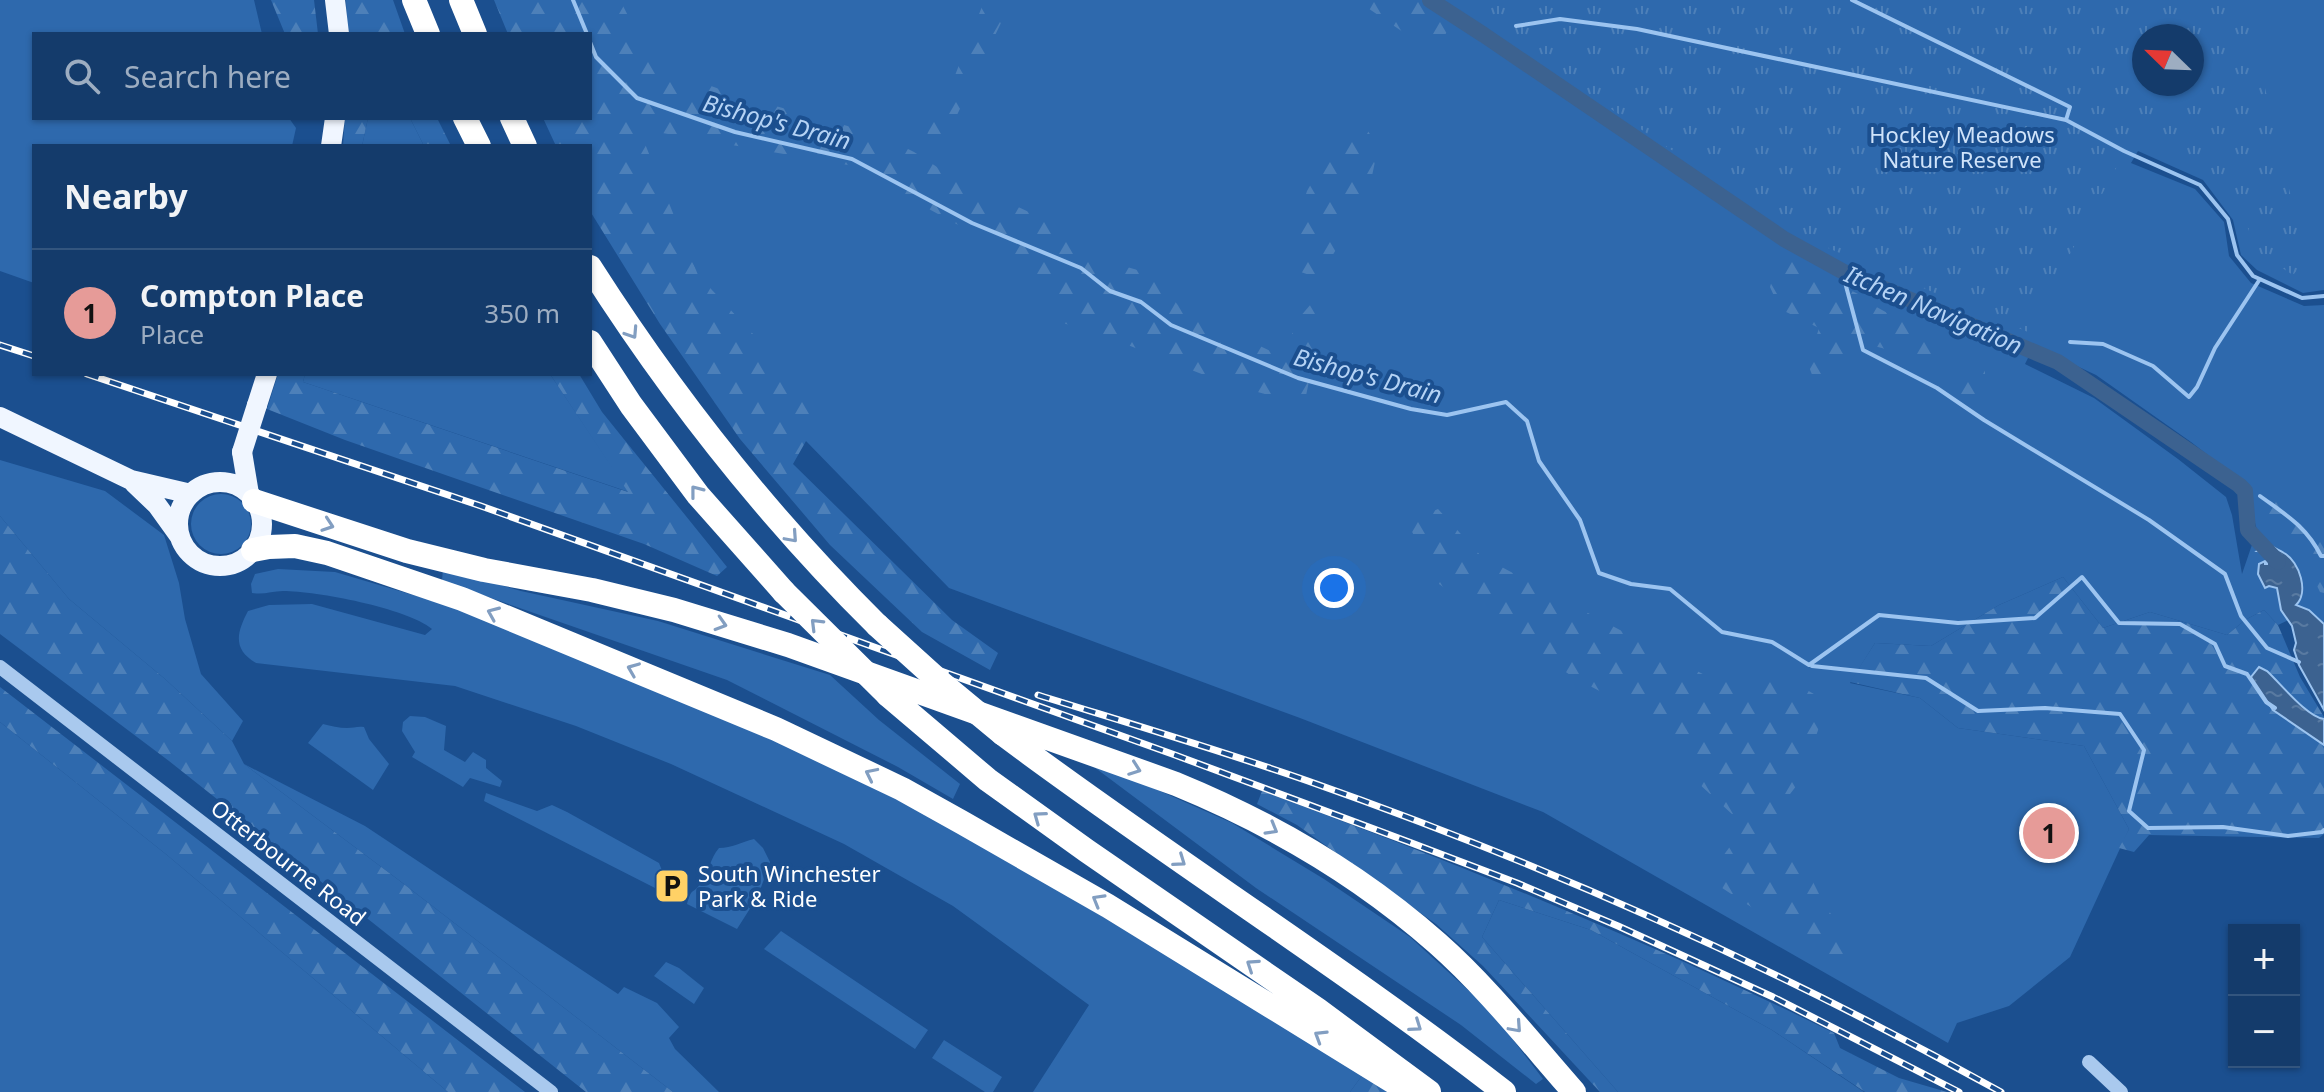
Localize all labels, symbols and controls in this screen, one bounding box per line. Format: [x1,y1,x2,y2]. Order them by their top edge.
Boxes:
north arrow [2132,24,2204,96]
search box [32,32,592,120]
icon: search [60,54,104,98]
text: Search here [124,56,291,97]
water label: Bishop's Drain [699,85,855,157]
park label: Hockley Meadows Nature Reserve [1869,119,2055,174]
text: Nearby [64,173,188,219]
water label: Itchen Navigation [1839,256,2028,361]
text: Compton Place [140,275,364,316]
text: 1 [83,295,97,331]
text: 350 m [484,295,560,331]
text: Place [140,316,204,352]
one-way arrow [623,324,638,338]
water label: Bishop's Drain [1290,339,1446,411]
one-way arrow [691,485,705,500]
one-way arrow [321,516,335,532]
one-way arrow [782,528,797,543]
your location [1314,568,1354,608]
one-way arrow [487,606,501,622]
one-way arrow [714,615,728,631]
one-way arrow [810,619,825,633]
one-way arrow [627,662,641,679]
one-way arrow [1127,760,1141,776]
one-way arrow [865,768,879,784]
street label: Otterbourne Road [205,792,373,932]
pin: 1 [2023,803,2075,863]
one-way arrow [1033,812,1048,826]
one-way arrow [1263,819,1278,835]
one-way arrow [1171,851,1185,866]
place label: South Winchester Park & Ride [698,858,881,913]
parking icon: South Winchester Park & Ride [653,867,691,905]
one-way arrow [1092,894,1107,910]
map controls [2228,924,2300,1068]
button: + [2228,924,2300,996]
one-way arrow [1246,960,1261,975]
button: − [2228,996,2300,1068]
one-way arrow [1407,1016,1421,1031]
one-way arrow [1506,1017,1521,1032]
one-way arrow [1314,1031,1329,1046]

